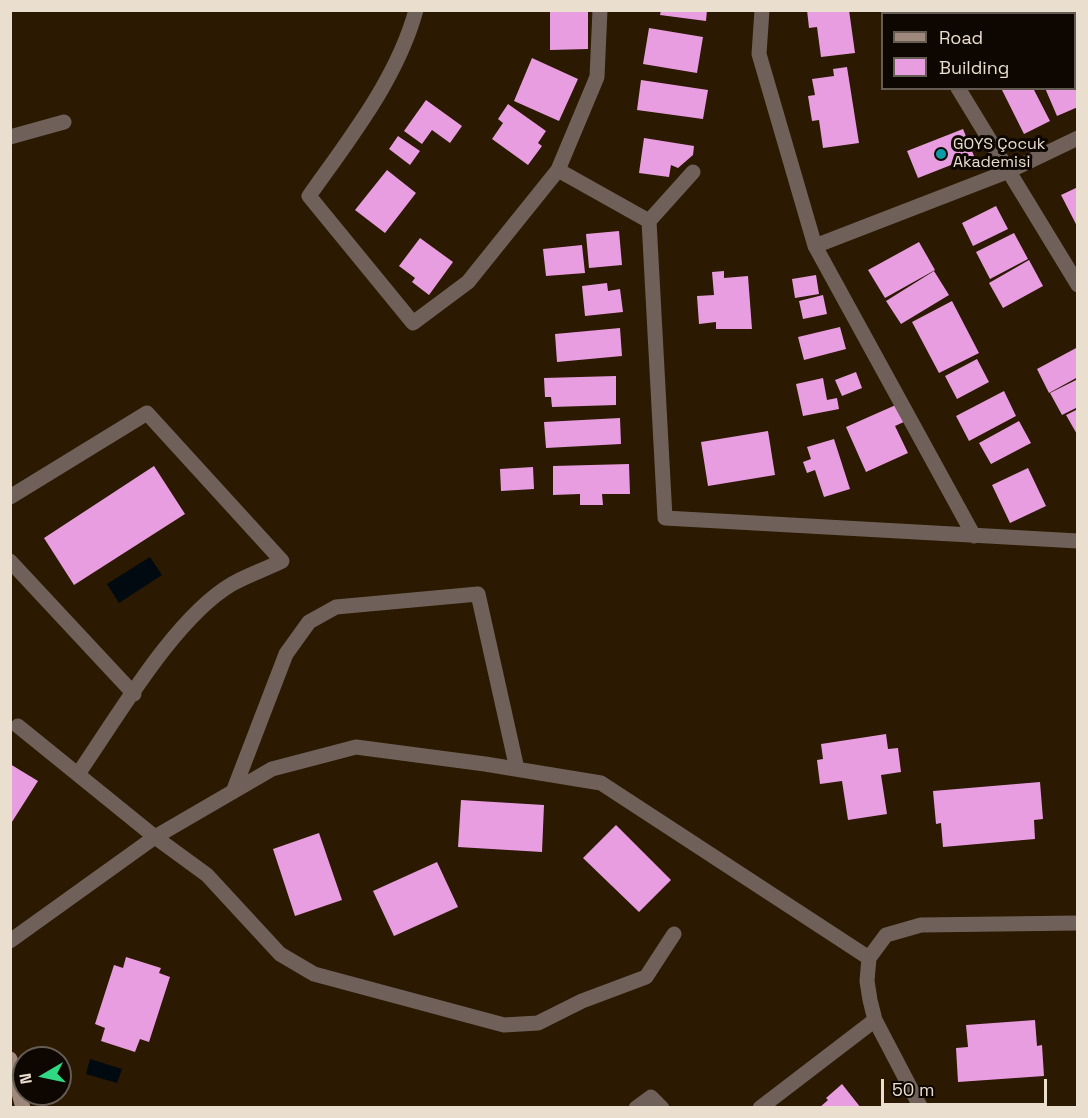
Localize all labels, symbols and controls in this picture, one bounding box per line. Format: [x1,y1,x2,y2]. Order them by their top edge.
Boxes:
legend [881,12,1076,90]
text: Road [939,26,983,49]
text: Building [939,56,1009,79]
place label: GOYS Çocuk Akademisi [953,135,1045,173]
marker: GOYS Çocuk Akademisi [934,147,948,161]
north arrow [12,1046,72,1106]
scale bar [884,1067,1050,1105]
text: N [14,1072,37,1086]
text: 50 m [892,1078,934,1101]

